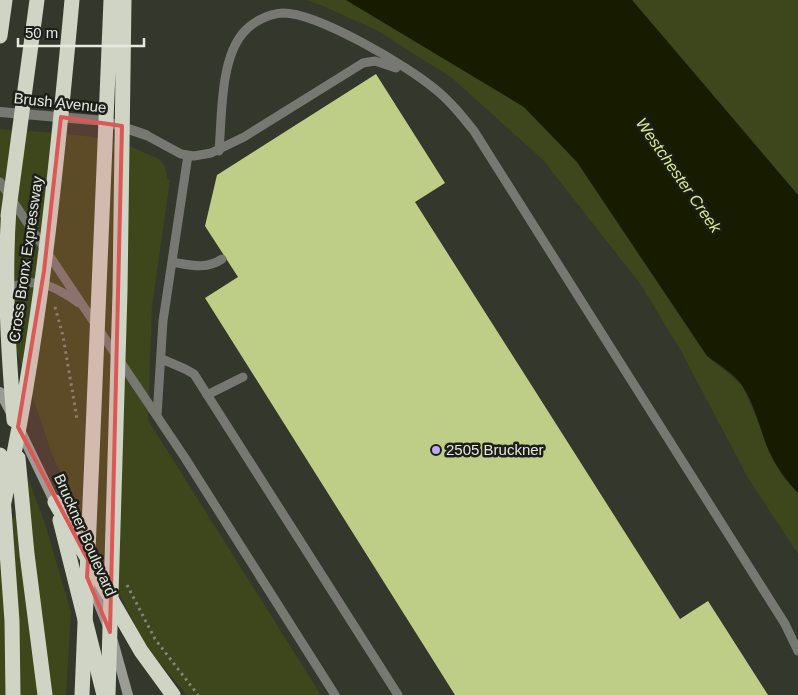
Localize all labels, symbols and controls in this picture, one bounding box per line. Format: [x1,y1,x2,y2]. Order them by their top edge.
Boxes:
scale bar [18,15,144,47]
text: 50 m [25,24,58,41]
street label: Brush Avenue [13,89,107,116]
water label: Westchester Creek [633,115,725,237]
street label: Cross Bronx Expressway [5,174,46,343]
place label: 2505 Bruckner [446,441,544,458]
marker: 2505 Bruckner [430,444,442,456]
street label: Bruckner Boulevard [51,471,120,598]

